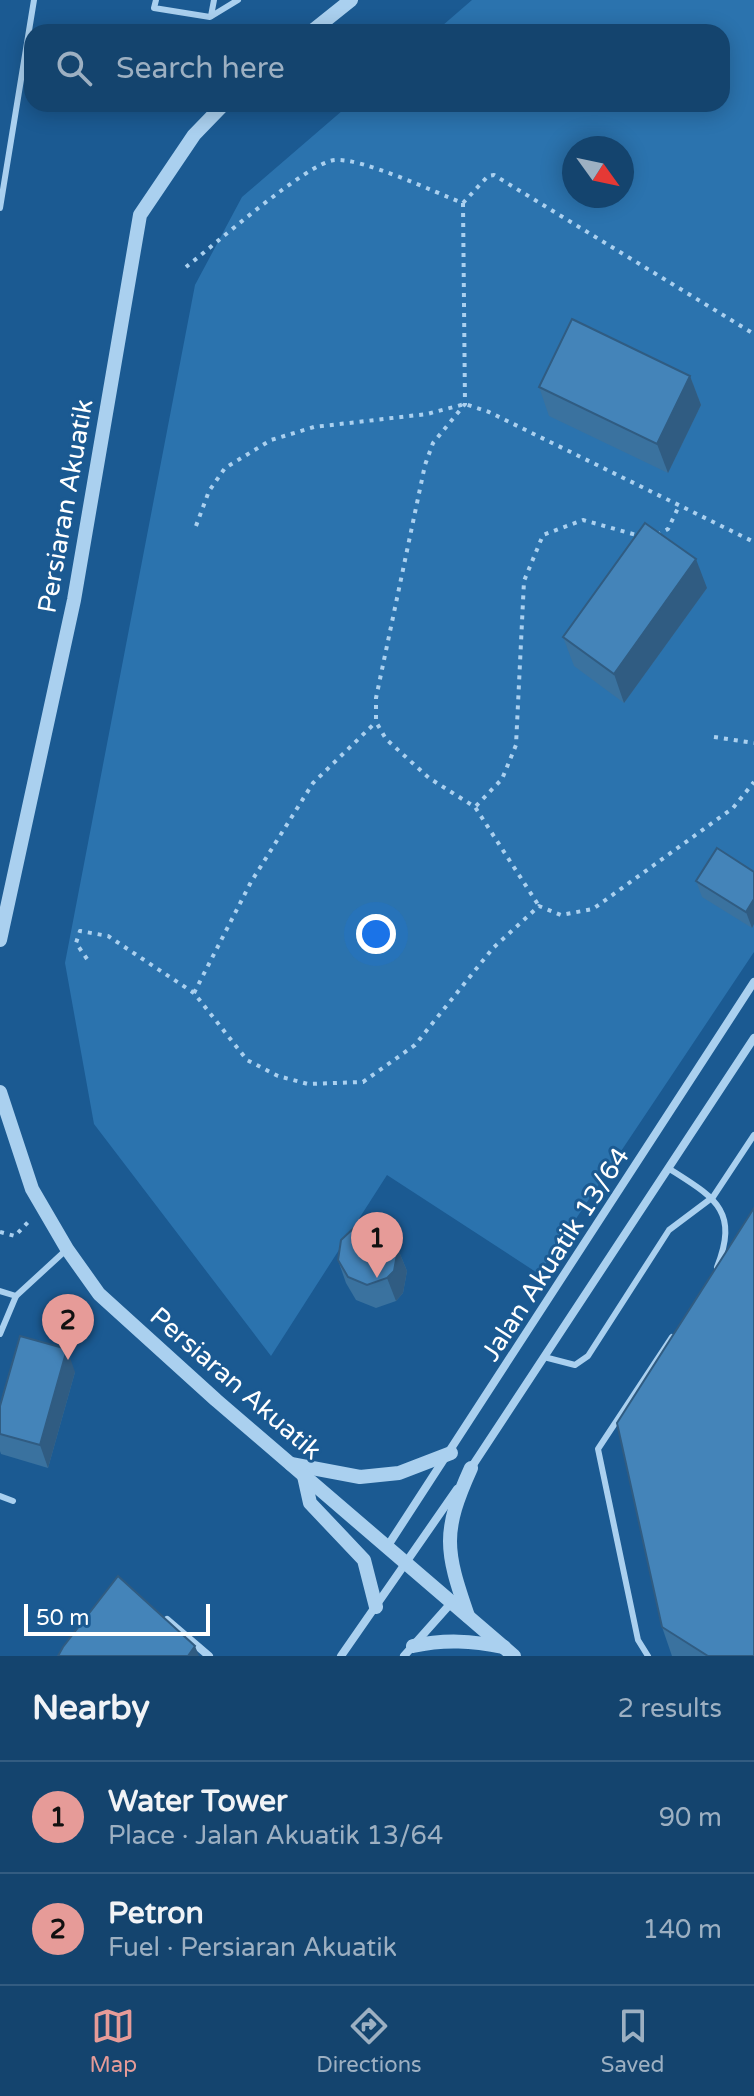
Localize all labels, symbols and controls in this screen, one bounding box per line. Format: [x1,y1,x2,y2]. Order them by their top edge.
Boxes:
search box [24,24,730,112]
icon: search [52,46,96,90]
text: Search here [116,50,285,87]
north arrow [562,136,634,208]
street label: Persiaran Akuatik [31,397,100,615]
your location [356,914,396,954]
street label: Jalan Akuatik 13/64 [475,1142,636,1367]
pin: 1 [351,1212,403,1278]
pin: 2 [42,1294,94,1360]
street label: Persiaran Akuatik [144,1301,328,1466]
scale bar [24,1600,210,1636]
text: 50 m [36,1605,90,1631]
text: Nearby [32,1688,150,1729]
text: 2 results [617,1693,722,1724]
text: Water Tower [108,1783,288,1820]
text: 1 [50,1802,66,1833]
text: 90 m [659,1802,722,1833]
text: Place · Jalan Akuatik 13/64 [108,1820,443,1851]
text: Petron [108,1895,204,1932]
text: 2 [50,1914,66,1945]
text: 140 m [642,1914,722,1945]
text: Fuel · Persiaran Akuatik [108,1932,397,1963]
tab: Map [90,2004,137,2078]
tab: Directions [316,2004,422,2078]
tab: Saved [601,2004,664,2078]

